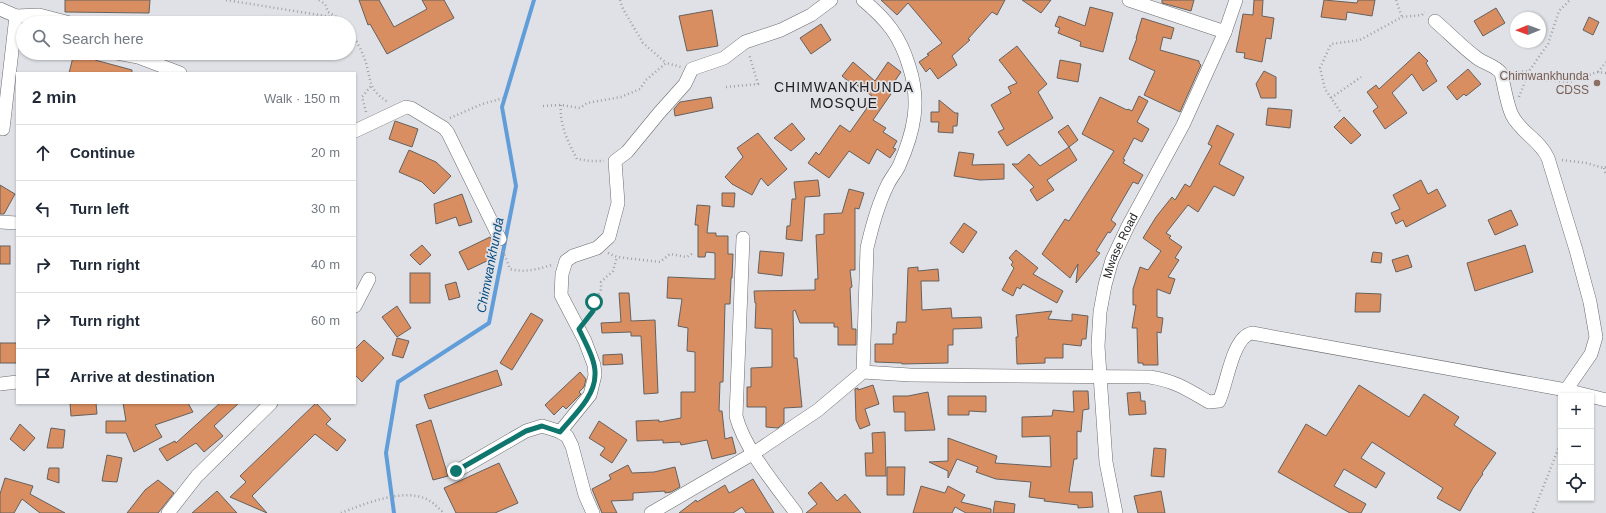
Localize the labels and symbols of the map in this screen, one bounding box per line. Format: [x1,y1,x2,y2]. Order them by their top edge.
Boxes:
north arrow [1510,12,1546,48]
place label: Chimwankhunda CDSS [1500,69,1589,97]
marker: Chimwankhunda CDSS [1592,78,1602,88]
district label: CHIMWANKHUNDA MOSQUE [774,79,914,111]
street label: Mwase Road [1100,211,1141,280]
water label: Chimwankhunda [473,216,507,314]
route start [585,293,603,311]
route end [447,462,465,480]

